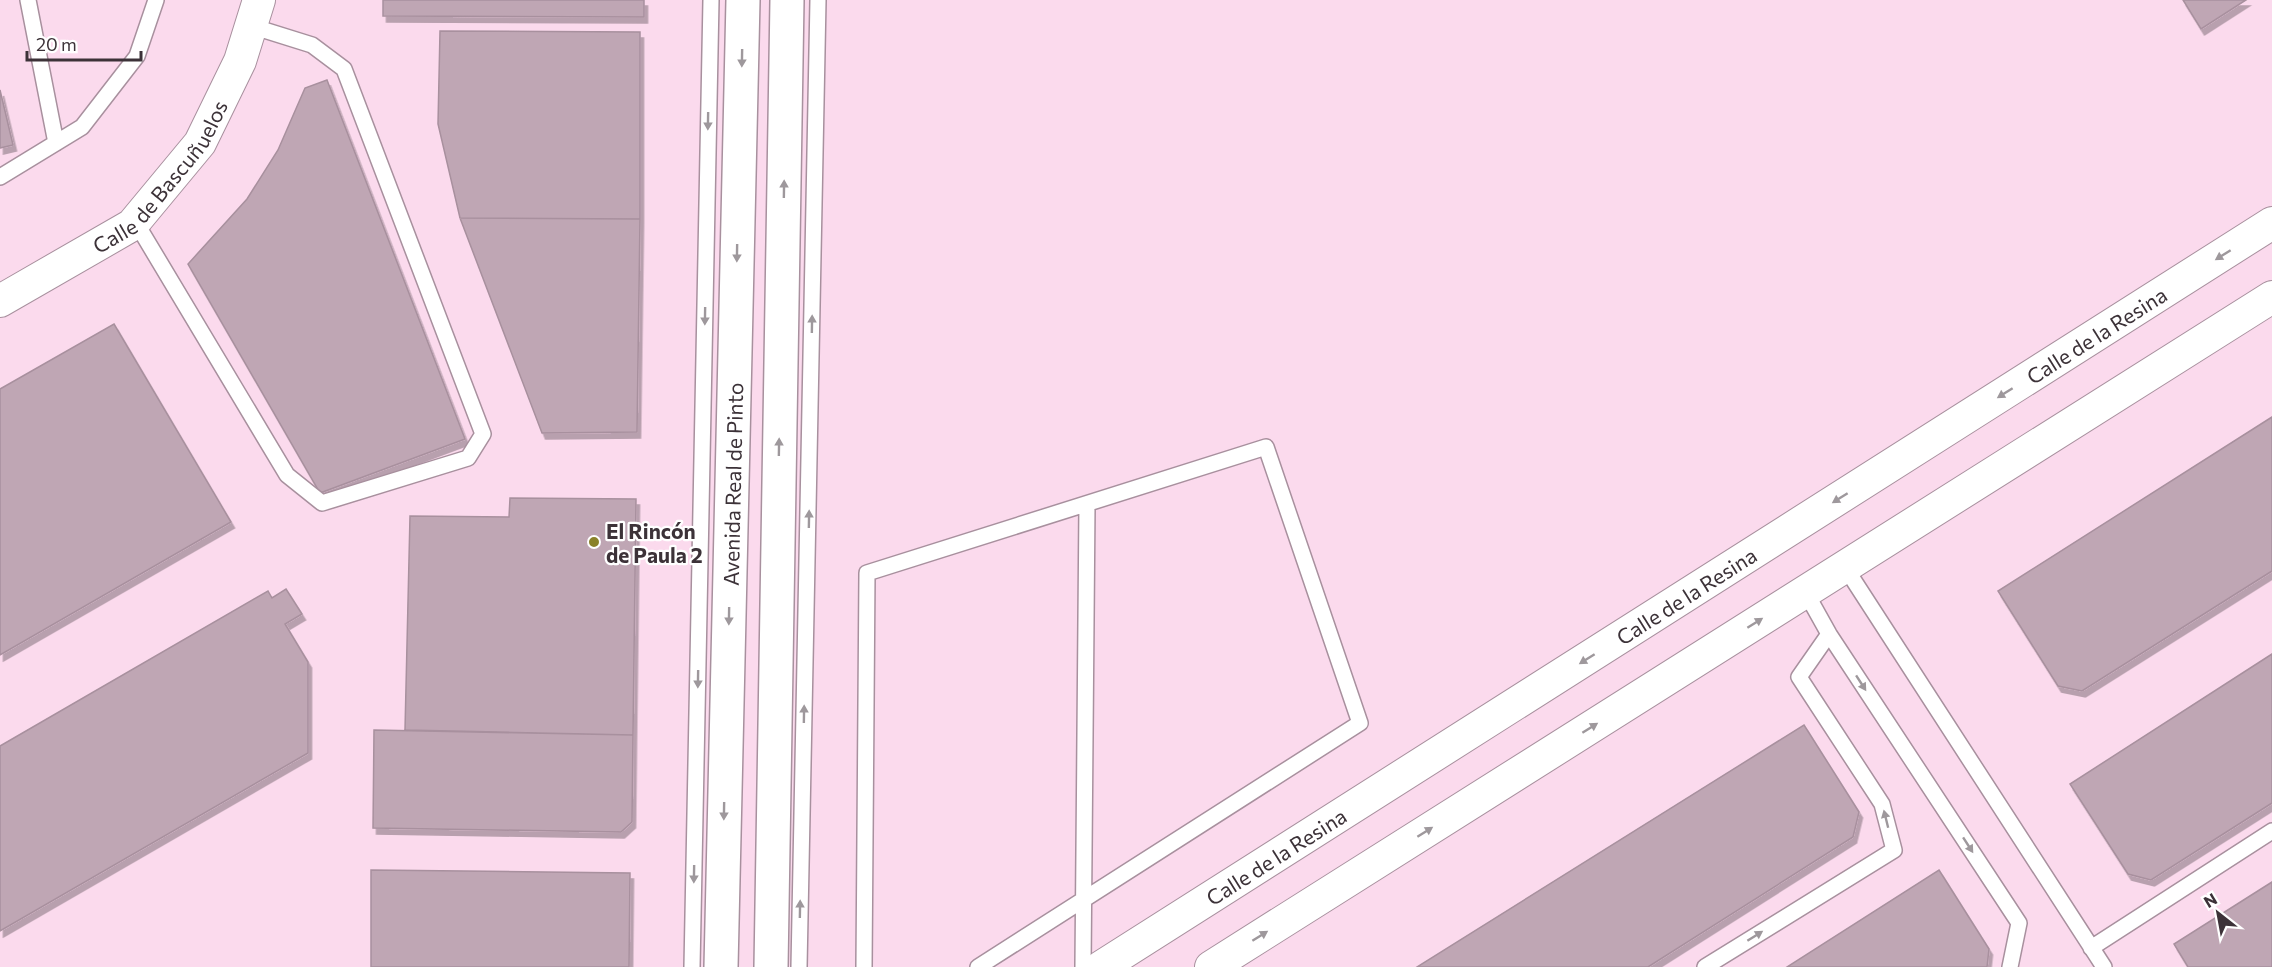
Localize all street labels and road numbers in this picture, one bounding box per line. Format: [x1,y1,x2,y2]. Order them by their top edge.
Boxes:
street label: Calle de Bascuñuelos [88,96,232,258]
street label: Calle de la Resina [2021,281,2171,389]
street label: Avenida Real de Pinto [717,382,747,586]
street label: Calle de la Resina [1611,542,1761,649]
street label: Calle de la Resina [1201,802,1350,910]

